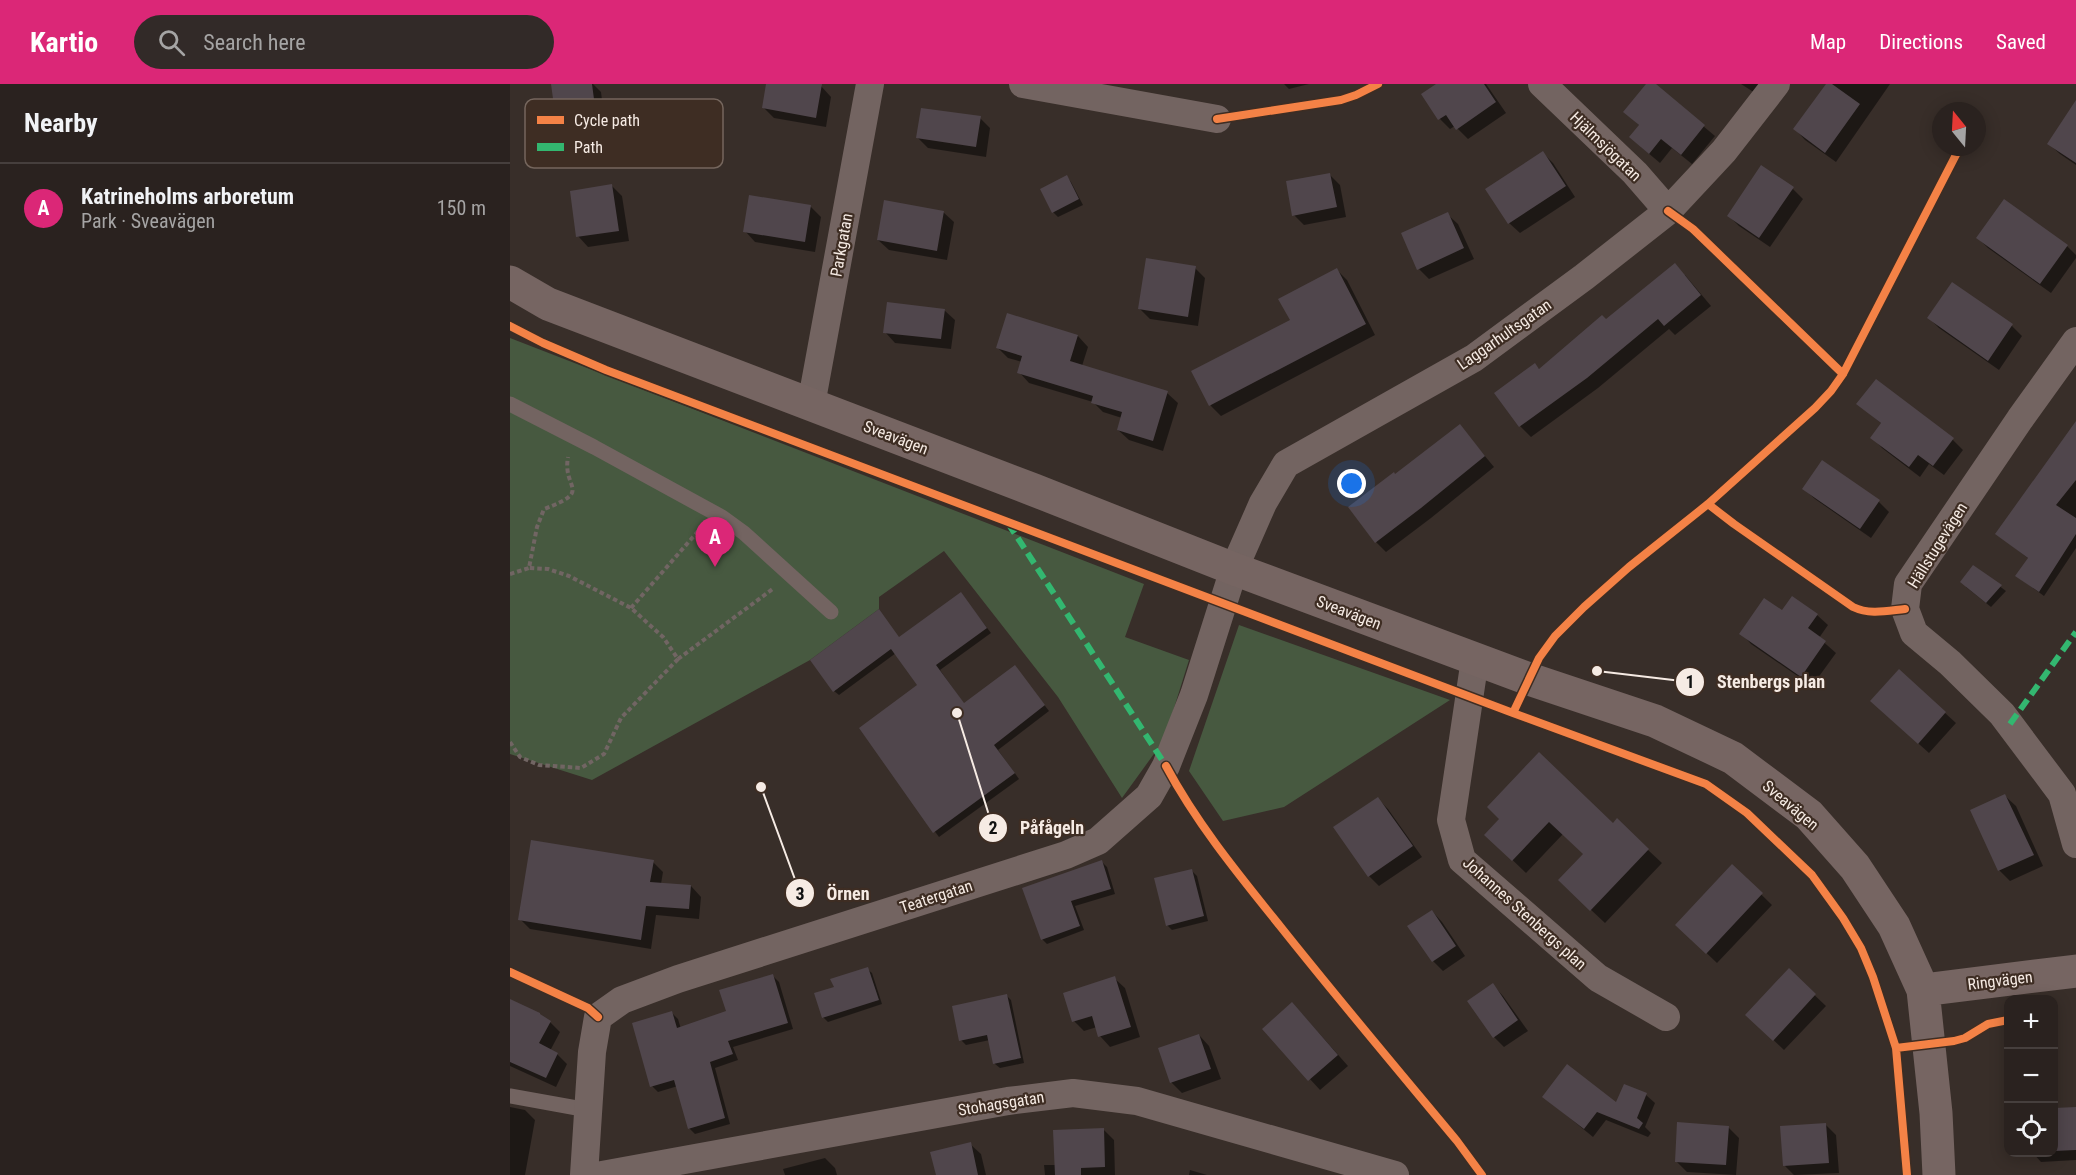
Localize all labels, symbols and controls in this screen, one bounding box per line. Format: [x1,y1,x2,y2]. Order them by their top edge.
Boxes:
search box [134,15,554,69]
text: Kartio [30,26,98,59]
icon: search [155,26,188,59]
text: Search here [203,30,306,55]
text: Map [1810,30,1846,54]
text: Directions [1879,30,1963,54]
text: Saved [1996,30,2046,54]
legend [525,99,723,168]
north arrow [1932,102,1986,156]
text: Nearby [24,108,98,138]
street label: Hjälmsjögatan [1566,108,1645,185]
text: Cycle path [574,111,640,130]
text: Path [574,138,603,157]
text: Katrineholms arboretum [81,184,294,209]
text: A [38,196,49,220]
text: 150 m [437,196,486,220]
text: Park · Sveavägen [81,209,215,233]
street label: Parkgatan [827,212,856,278]
street label: Laggarhultsgatan [1454,295,1555,374]
street label: Sveavägen [861,416,931,458]
your location [1337,469,1366,498]
street label: Hällstugevägen [1904,499,1971,592]
pin: A [696,518,734,567]
street label: Sveavägen [1314,591,1384,633]
callout: Stenbergs plan [1675,664,1837,700]
text: 1 [1685,671,1695,692]
text: Stenbergs plan [1717,671,1825,692]
street label: Sveavägen [1759,776,1823,834]
callout: Påfågeln [978,810,1096,846]
text: 2 [988,817,998,838]
text: Påfågeln [1020,817,1084,838]
street label: Johannes Stenbergs plan [1459,853,1590,974]
callout: Örnen [785,875,882,911]
street label: Teatergatan [897,876,975,917]
text: 3 [795,883,805,904]
text: Örnen [826,883,870,904]
street label: Ringvägen [1966,967,2034,994]
map controls [2004,995,2058,1157]
button: + [2004,995,2058,1049]
button: − [2004,1049,2058,1103]
street label: Stohagsgatan [957,1087,1046,1120]
button: locate [2004,1103,2058,1157]

